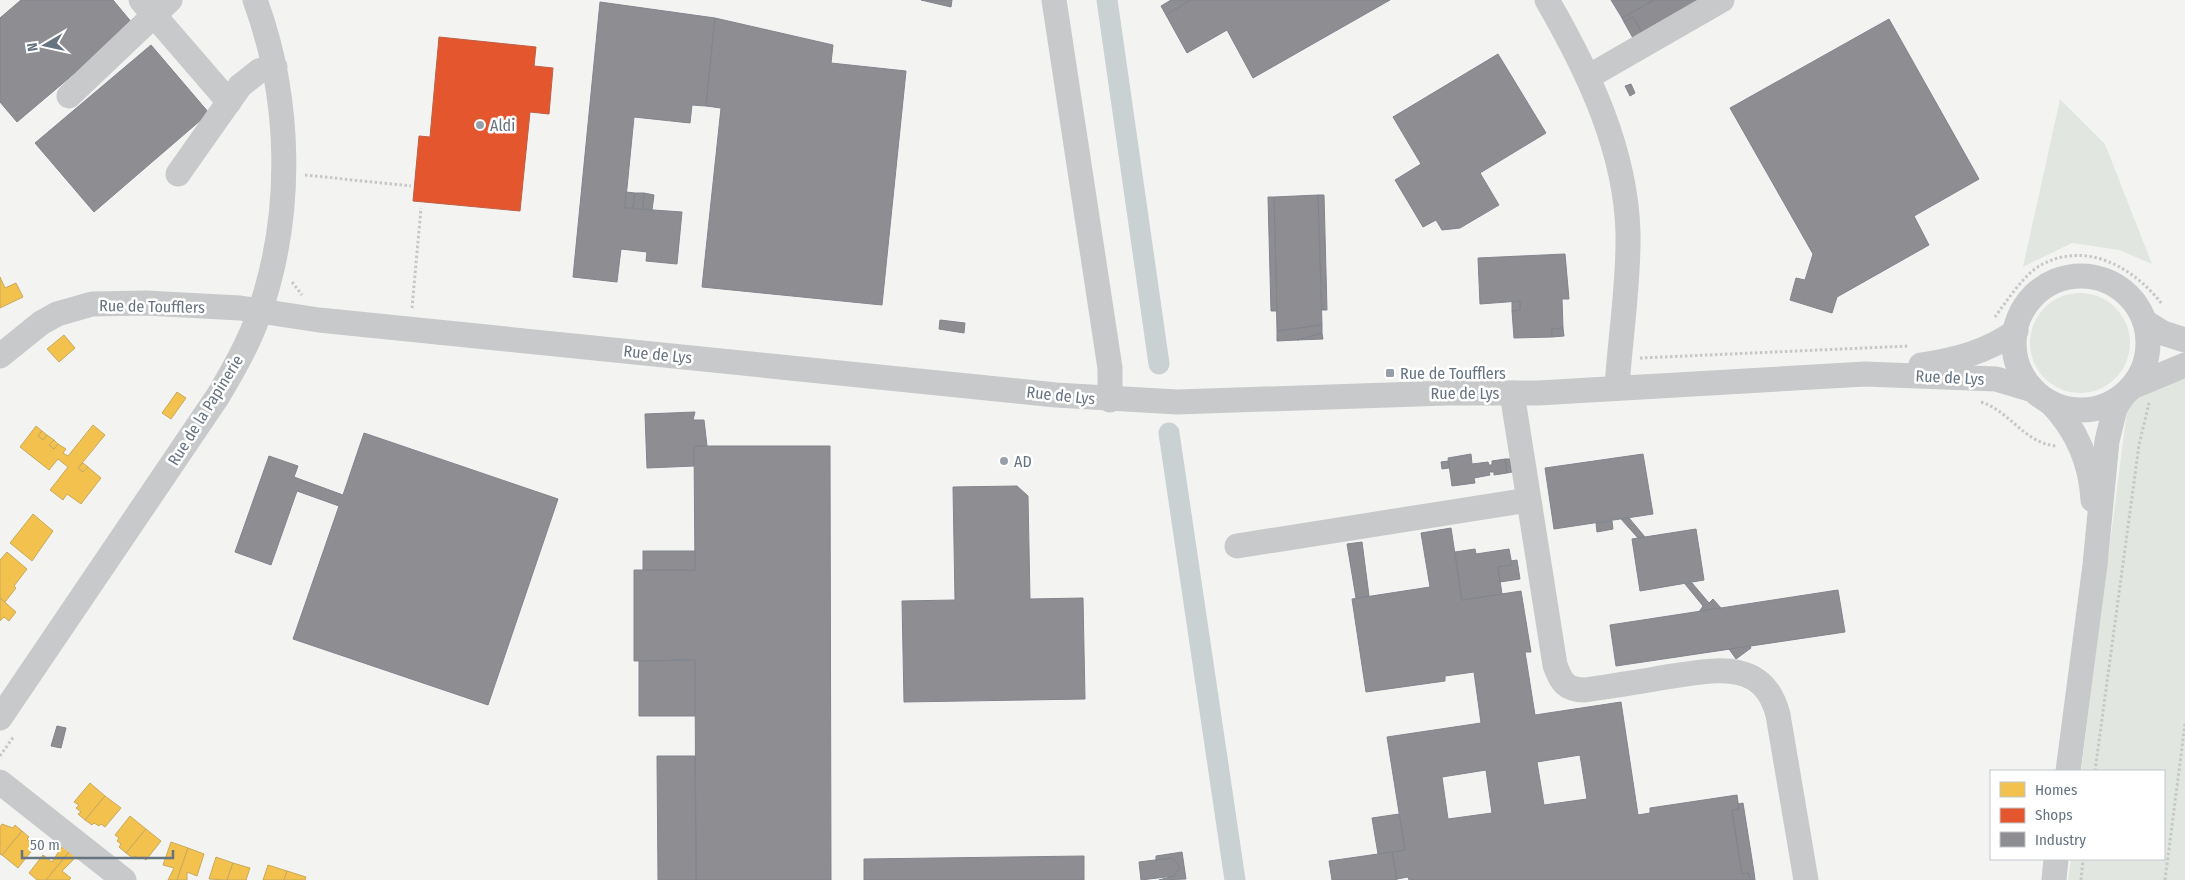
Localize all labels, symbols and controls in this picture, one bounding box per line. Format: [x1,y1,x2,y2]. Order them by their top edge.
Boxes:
north arrow [20,20,70,70]
text: N [24,41,42,52]
place label: Aldi [490,116,515,135]
marker: Aldi [474,119,486,131]
street label: Rue de Toufflers [99,296,205,317]
street label: Rue de Lys [623,341,693,368]
street label: Rue de la Papinerie [164,352,247,469]
place label: Rue de Toufflers [1400,364,1506,383]
street label: Rue de Lys [1915,366,1985,389]
marker: Rue de Toufflers [1384,367,1396,379]
street label: Rue de Lys [1026,382,1096,409]
street label: Rue de Lys [1431,384,1500,403]
place label: AD [1014,452,1032,471]
marker: AD [998,455,1010,467]
legend [1990,770,2165,860]
text: Homes [2035,781,2077,799]
text: Shops [2035,806,2073,824]
scale bar [22,828,174,860]
text: Industry [2035,831,2086,849]
text: 50 m [30,836,60,854]

